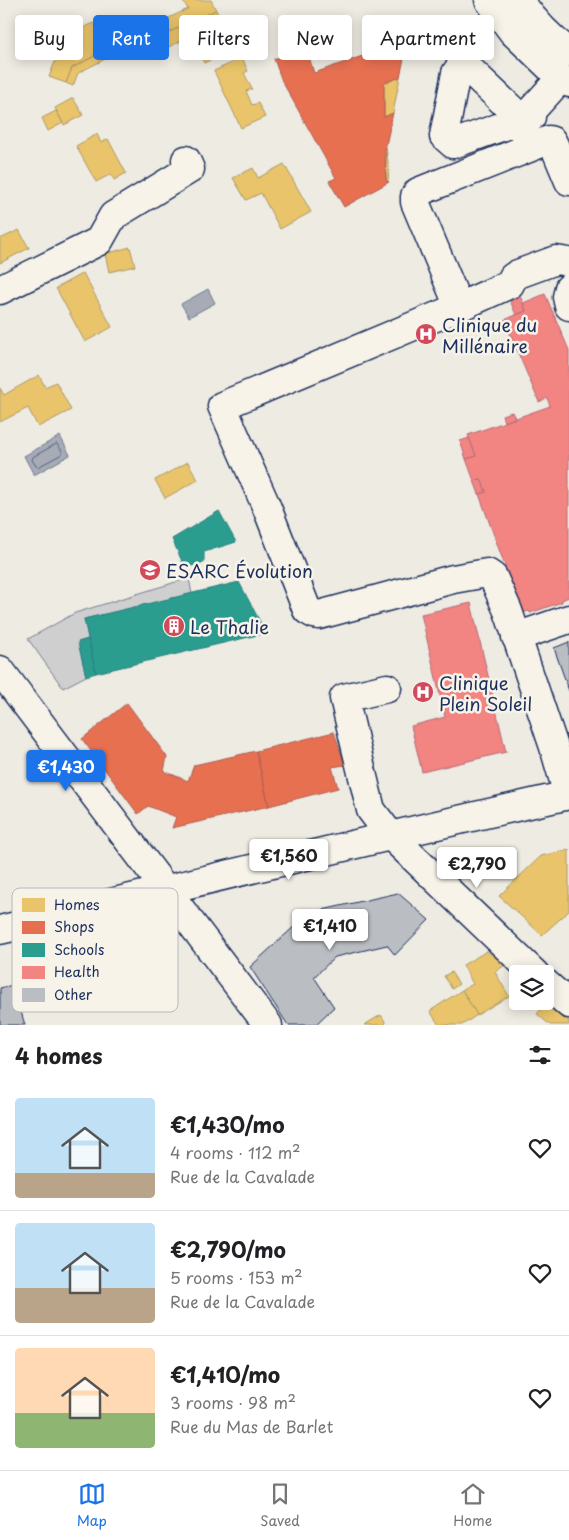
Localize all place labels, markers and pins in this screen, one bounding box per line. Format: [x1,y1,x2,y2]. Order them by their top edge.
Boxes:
place label: Clinique du Millénaire [442,311,537,359]
hospital icon: Clinique du Millénaire [414,322,438,346]
place label: ESARC Évolution [166,557,313,584]
school or university icon: ESARC Évolution [138,558,162,582]
place label: Le Thalie [190,613,269,640]
building icon: Le Thalie [162,614,186,638]
place label: Clinique Plein Soleil [439,669,532,717]
hospital icon: Clinique Plein Soleil [411,680,435,704]
pin: €1,430 [25,750,107,792]
pin: €1,560 [248,838,330,881]
pin: €2,790 [436,846,518,889]
pin: €1,410 [289,908,371,951]

